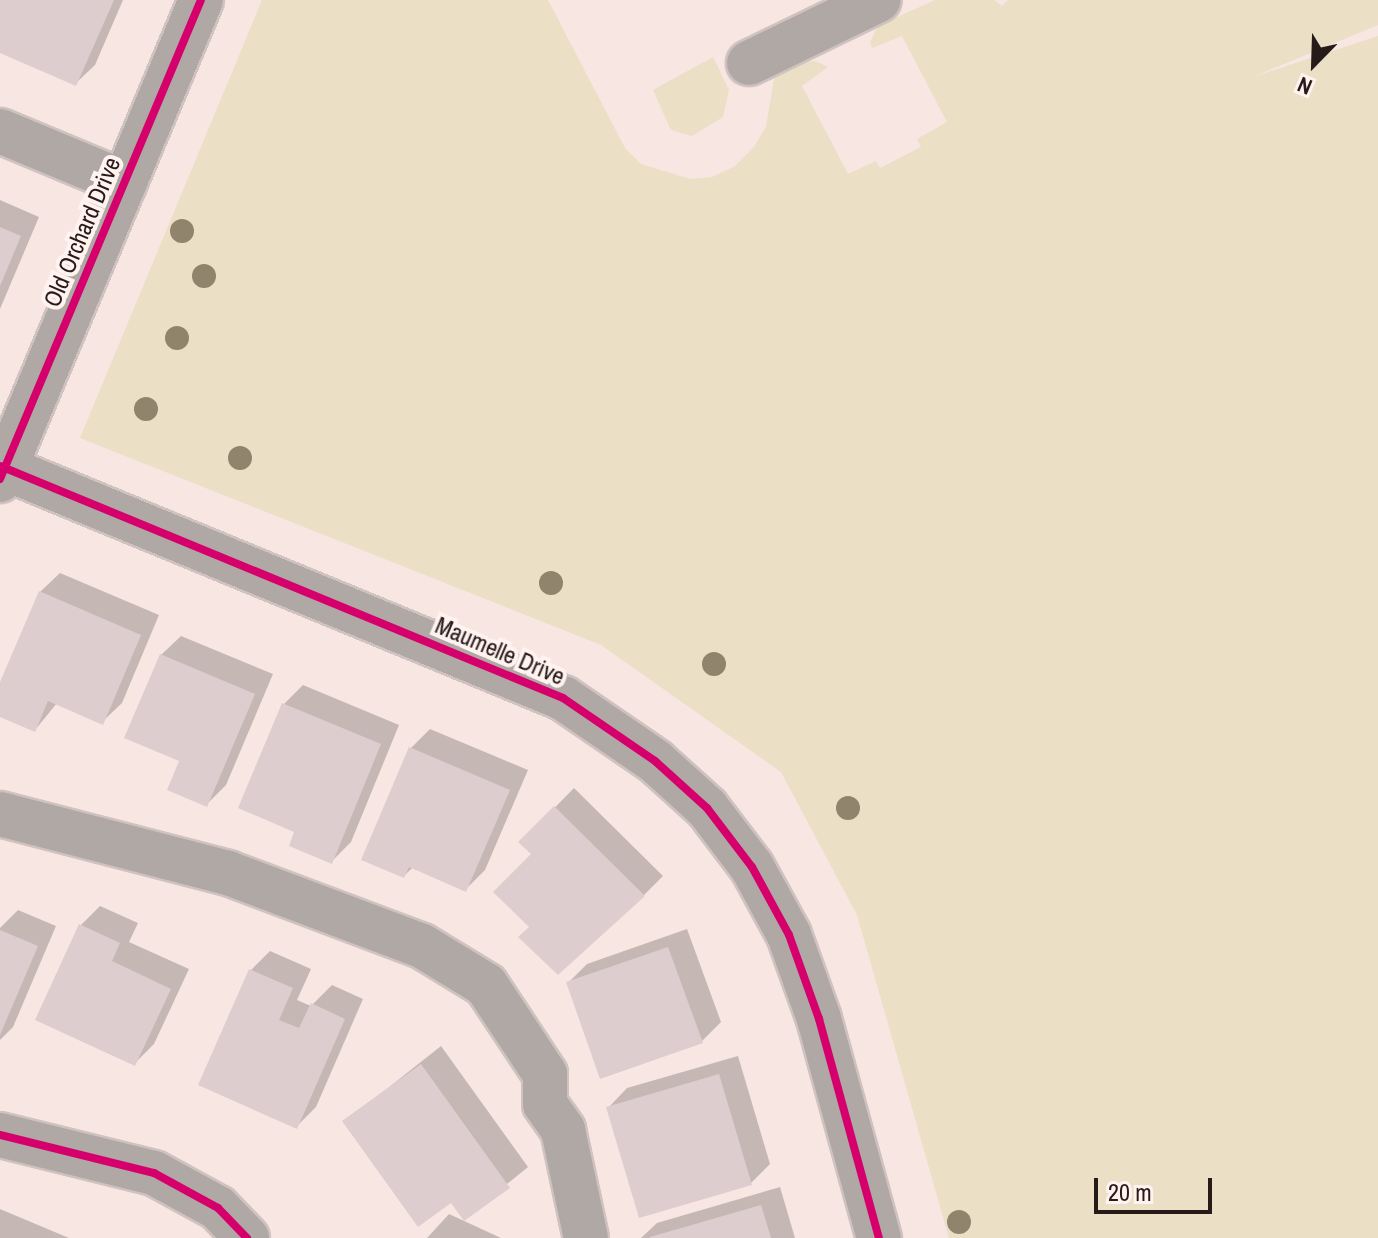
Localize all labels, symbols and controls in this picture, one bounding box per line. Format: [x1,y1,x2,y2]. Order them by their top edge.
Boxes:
north arrow [1274,24,1354,104]
text: N [1293,70,1316,102]
street label: Old Orchard Drive [38,153,126,311]
street label: Maumelle Drive [431,611,569,691]
scale bar [1098,1162,1216,1212]
text: 20 m [1108,1176,1152,1208]

